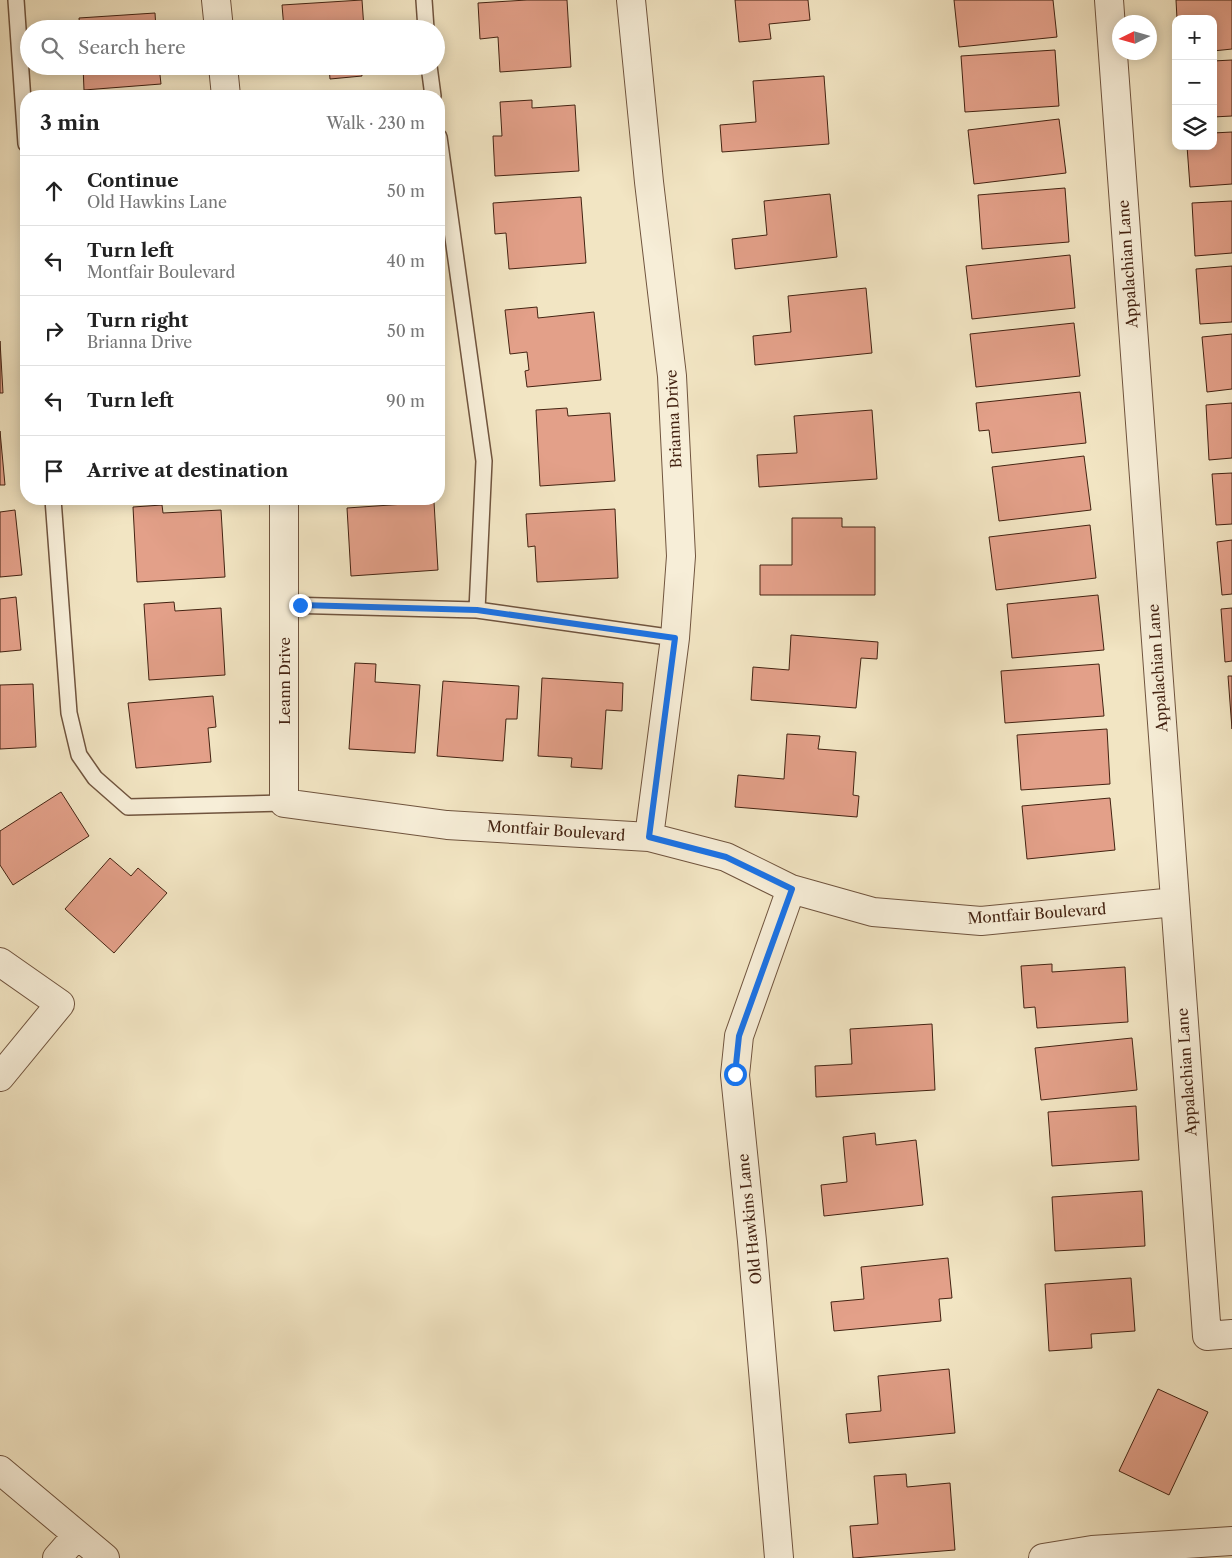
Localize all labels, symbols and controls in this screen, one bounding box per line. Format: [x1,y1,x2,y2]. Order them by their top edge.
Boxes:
north arrow [1112,15,1157,60]
map controls [1172,15,1217,150]
button: + [1172,15,1217,60]
search box [20,20,445,75]
icon: search [38,34,66,62]
text: Search here [78,36,186,59]
button: − [1172,60,1217,105]
button: layers [1172,105,1217,150]
text: 3 min [40,110,100,135]
text: Walk · 230 m [326,113,425,133]
text: Continue [87,169,179,192]
icon: ahead [40,177,68,205]
text: 50 m [387,181,425,201]
text: Old Hawkins Lane [87,192,227,212]
street label: Appalachian Lane [1114,199,1142,330]
text: Turn left [87,239,174,262]
icon: left [40,247,68,275]
text: 40 m [386,251,425,271]
text: Montfair Boulevard [87,262,235,282]
text: Turn right [87,309,188,332]
icon: right [40,317,68,345]
text: 50 m [387,321,425,341]
text: Brianna Drive [87,332,192,352]
street label: Brianna Drive [661,369,686,469]
icon: left [40,387,68,415]
text: Turn left [87,389,174,412]
text: 90 m [386,391,425,411]
icon: arrive [40,457,68,485]
text: Arrive at destination [87,459,288,482]
route end [289,594,312,617]
street label: Appalachian Lane [1144,603,1172,734]
street label: Leann Drive [275,637,294,725]
street label: Montfair Boulevard [486,816,626,845]
street label: Montfair Boulevard [967,899,1107,928]
street label: Appalachian Lane [1173,1007,1201,1138]
route start [724,1063,747,1086]
street label: Old Hawkins Lane [733,1153,766,1285]

